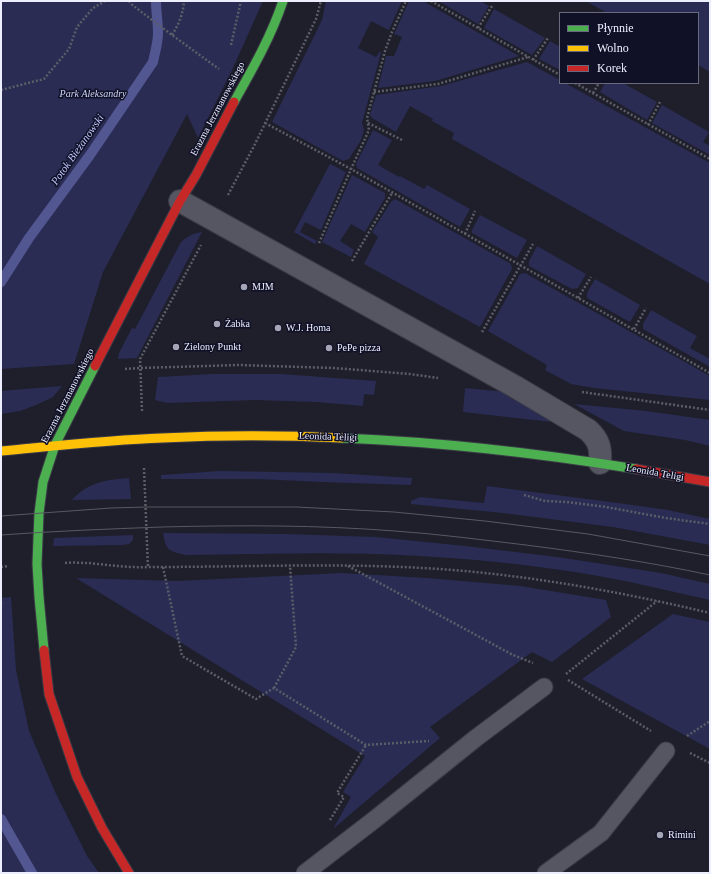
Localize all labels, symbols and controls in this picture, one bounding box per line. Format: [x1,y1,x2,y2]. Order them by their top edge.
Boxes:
legend [559,12,699,84]
text: Płynnie [597,21,634,35]
text: Wolno [597,41,629,55]
street label: Erazma Jerzmanowskiego [188,60,248,158]
text: Korek [597,61,627,75]
park label: Park Aleksandry [60,88,126,100]
water label: Potok Bieżanowski [49,112,107,188]
place label: MJM [252,281,274,293]
marker: MJM [239,282,249,292]
place label: Żabka [225,318,250,330]
marker: Żabka [212,319,222,329]
place label: W.J. Homa [286,322,330,334]
marker: W.J. Homa [273,323,283,333]
place label: Zielony Punkt [184,341,241,353]
marker: Zielony Punkt [171,342,181,352]
place label: PePe pizza [337,342,381,354]
marker: PePe pizza [324,343,334,353]
street label: Erazma Jerzmanowskiego [39,347,97,445]
street label: Leonida Teligi [299,430,357,444]
street label: Leonida Teligi [625,462,685,484]
place label: Rimini [668,829,696,841]
marker: Rimini [655,830,665,840]

